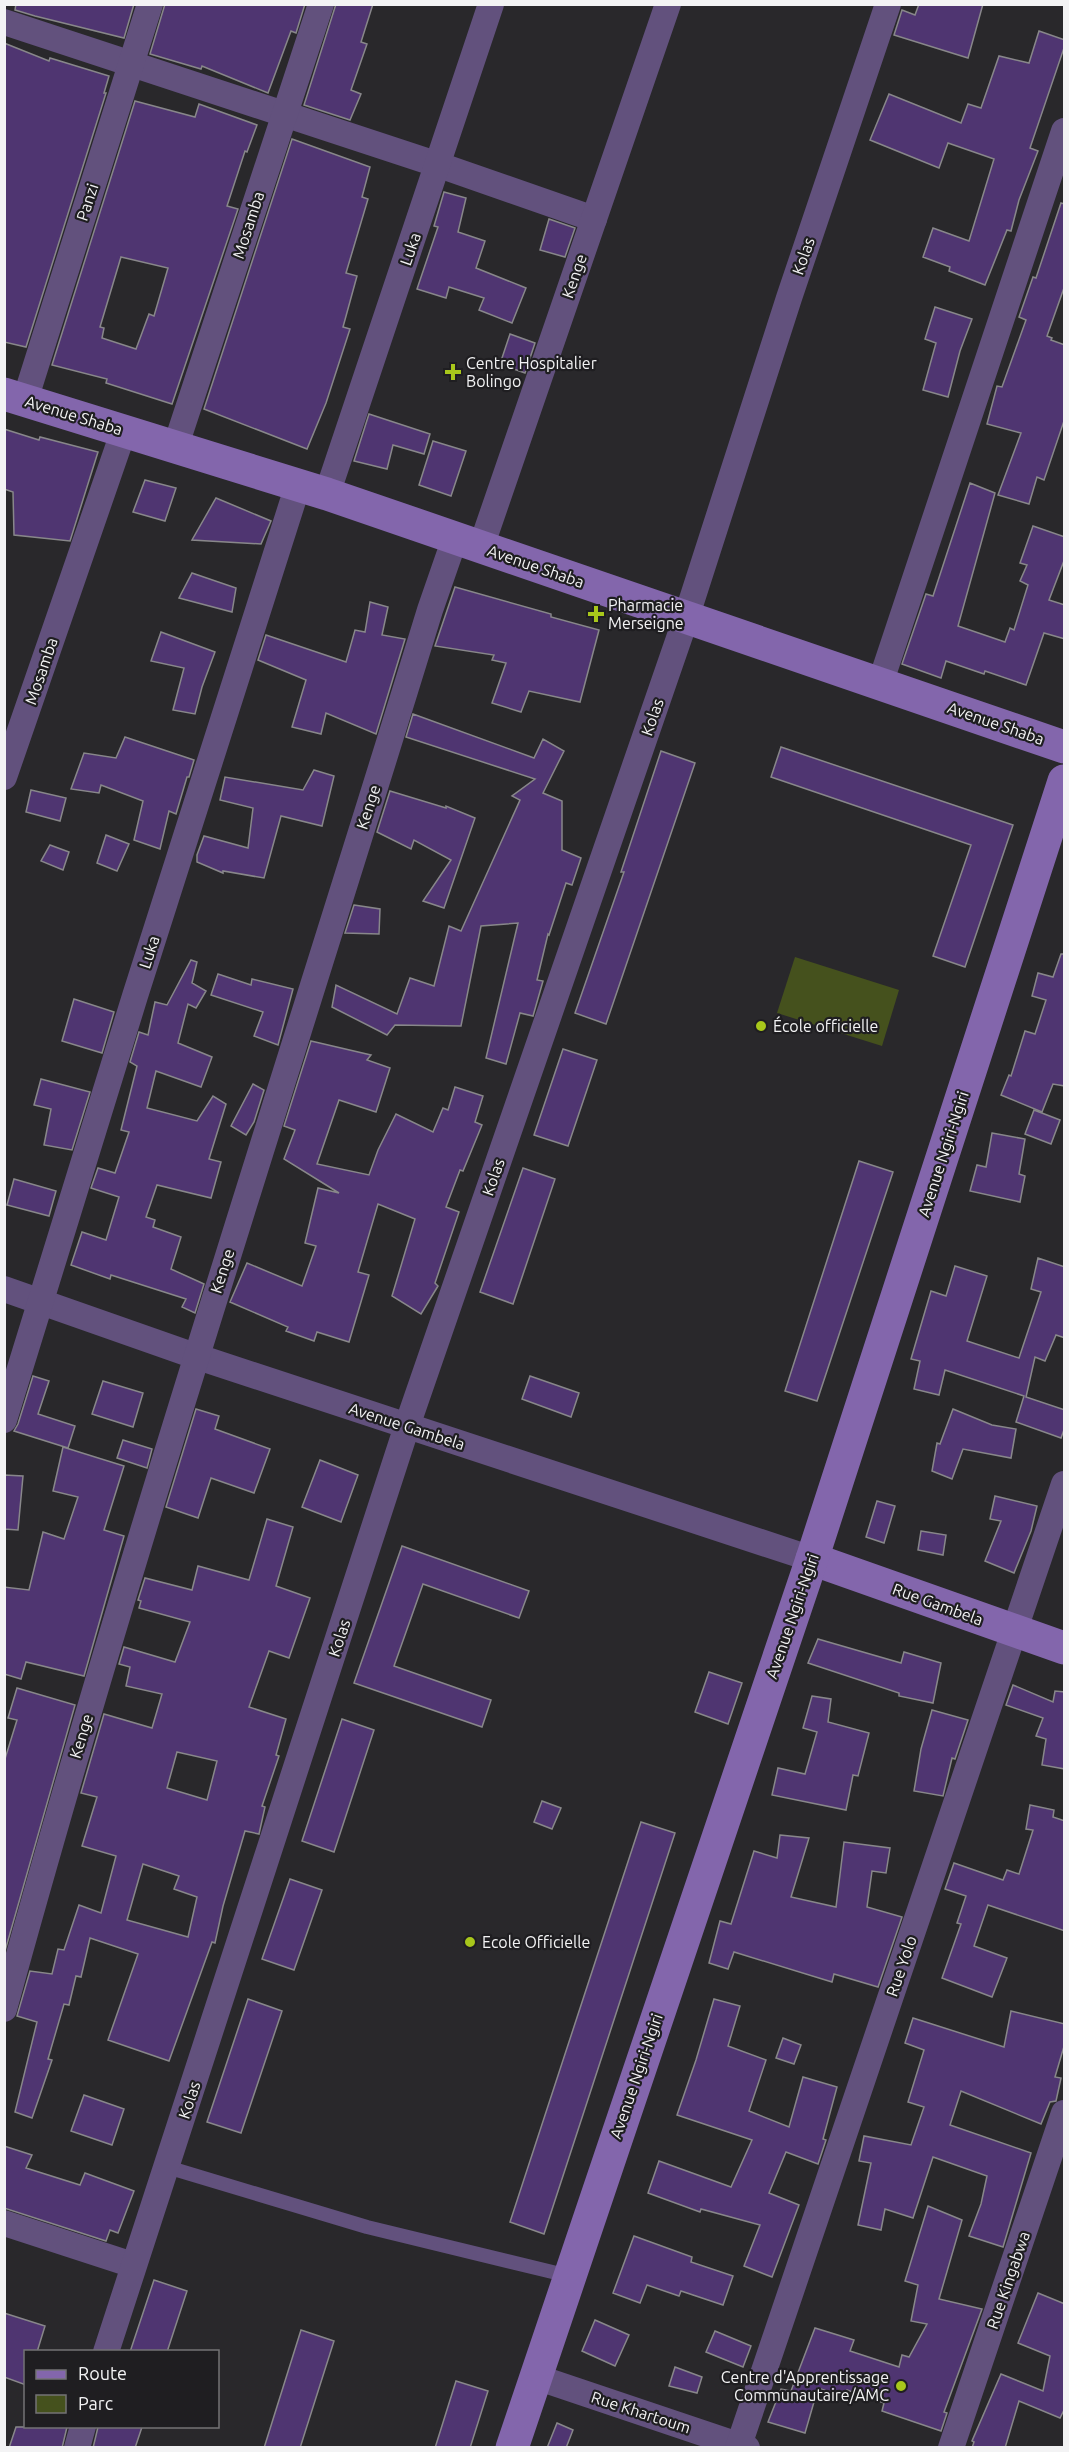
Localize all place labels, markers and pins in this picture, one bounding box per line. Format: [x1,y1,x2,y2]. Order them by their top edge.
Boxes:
place label: Centre Hospitalier Bolingo [466,354,597,390]
marker: Centre Hospitalier Bolingo [444,363,462,381]
place label: Pharmacie Merseigne [608,596,684,632]
marker: Pharmacie Merseigne [589,607,603,621]
place label: École officielle [773,1015,878,1035]
marker: École officielle [754,1019,768,1033]
place label: Ecole Officielle [482,1933,590,1951]
marker: Ecole Officielle [463,1935,477,1949]
place label: Centre d'Apprentissage Communautaire/AMC [721,2368,889,2404]
marker: Centre d'Apprentissage Communautaire/AMC [894,2379,908,2393]

